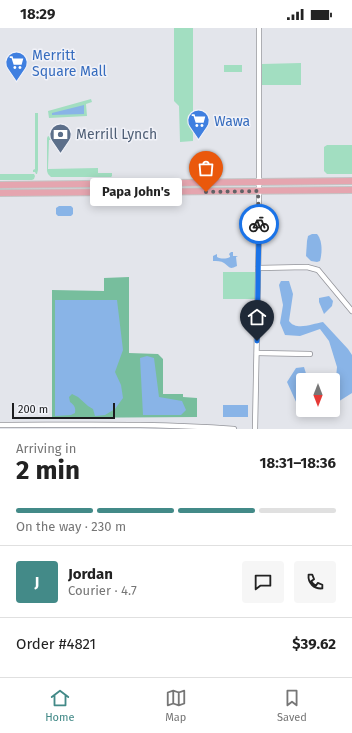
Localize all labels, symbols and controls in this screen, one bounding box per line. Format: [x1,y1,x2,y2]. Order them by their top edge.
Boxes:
text: 18:29 [20,5,55,23]
place label: Merritt Square Mall [32,47,107,80]
supermarket icon: Merritt Square Mall [4,50,30,83]
supermarket icon: Wawa [186,108,212,141]
place label: Wawa [214,113,250,130]
bank icon: Merrill Lynch [48,121,74,154]
place label: Merrill Lynch [76,126,157,143]
pin [189,151,223,192]
icon: bag [195,157,217,179]
callout: Papa John's [90,178,182,206]
text: Papa John's [102,184,170,199]
courier [239,204,279,244]
icon: bike [248,213,270,235]
pin [240,300,274,341]
icon: home [246,306,268,328]
north arrow [296,373,340,417]
map controls [296,373,340,417]
scale bar [12,401,115,420]
text: 200 m [18,403,48,416]
text: Arriving in [16,441,76,456]
text: 18:31–18:36 [260,454,336,472]
text: 2 min [16,455,80,486]
text: On the way · 230 m [16,519,126,534]
button: chat [242,561,284,603]
button: phone [294,561,336,603]
text: Jordan [68,565,113,583]
text: J [35,573,39,591]
text: Courier · 4.7 [68,583,137,598]
text: Order #4821 [16,635,96,653]
text: $39.62 [292,635,336,653]
tab: Home [45,687,74,724]
tab: Map [165,687,187,724]
tab: Saved [277,687,307,724]

